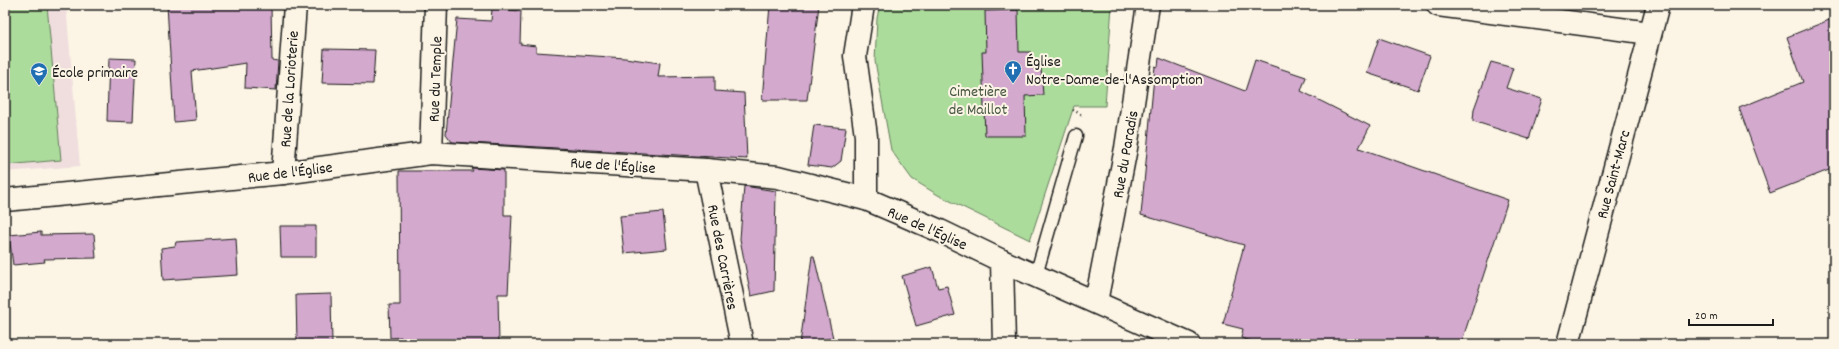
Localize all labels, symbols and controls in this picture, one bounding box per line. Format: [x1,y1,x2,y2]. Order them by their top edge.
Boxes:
street label: Rue de la Lorioterie [275,30,306,148]
street label: Rue du Temple [424,36,449,123]
place label: Église Notre-Dame-de-l'Assomption [1026,51,1203,92]
church icon: Église Notre-Dame-de-l'Assomption [1003,59,1023,84]
school or university icon: École primaire [29,61,49,86]
place label: École primaire [52,62,138,85]
park label: Cimetière de Maillot [949,81,1007,122]
street label: Rue du Paradis [1107,108,1146,200]
street label: Rue Saint-Marc [1592,128,1637,222]
street label: Rue de l'Église [569,152,656,181]
street label: Rue de l'Église [247,157,334,190]
street label: Rue de l'Église [883,201,971,257]
street label: Rue des Carrières [700,203,743,313]
scale bar [1689,301,1773,327]
text: 20 m [1695,308,1718,325]

